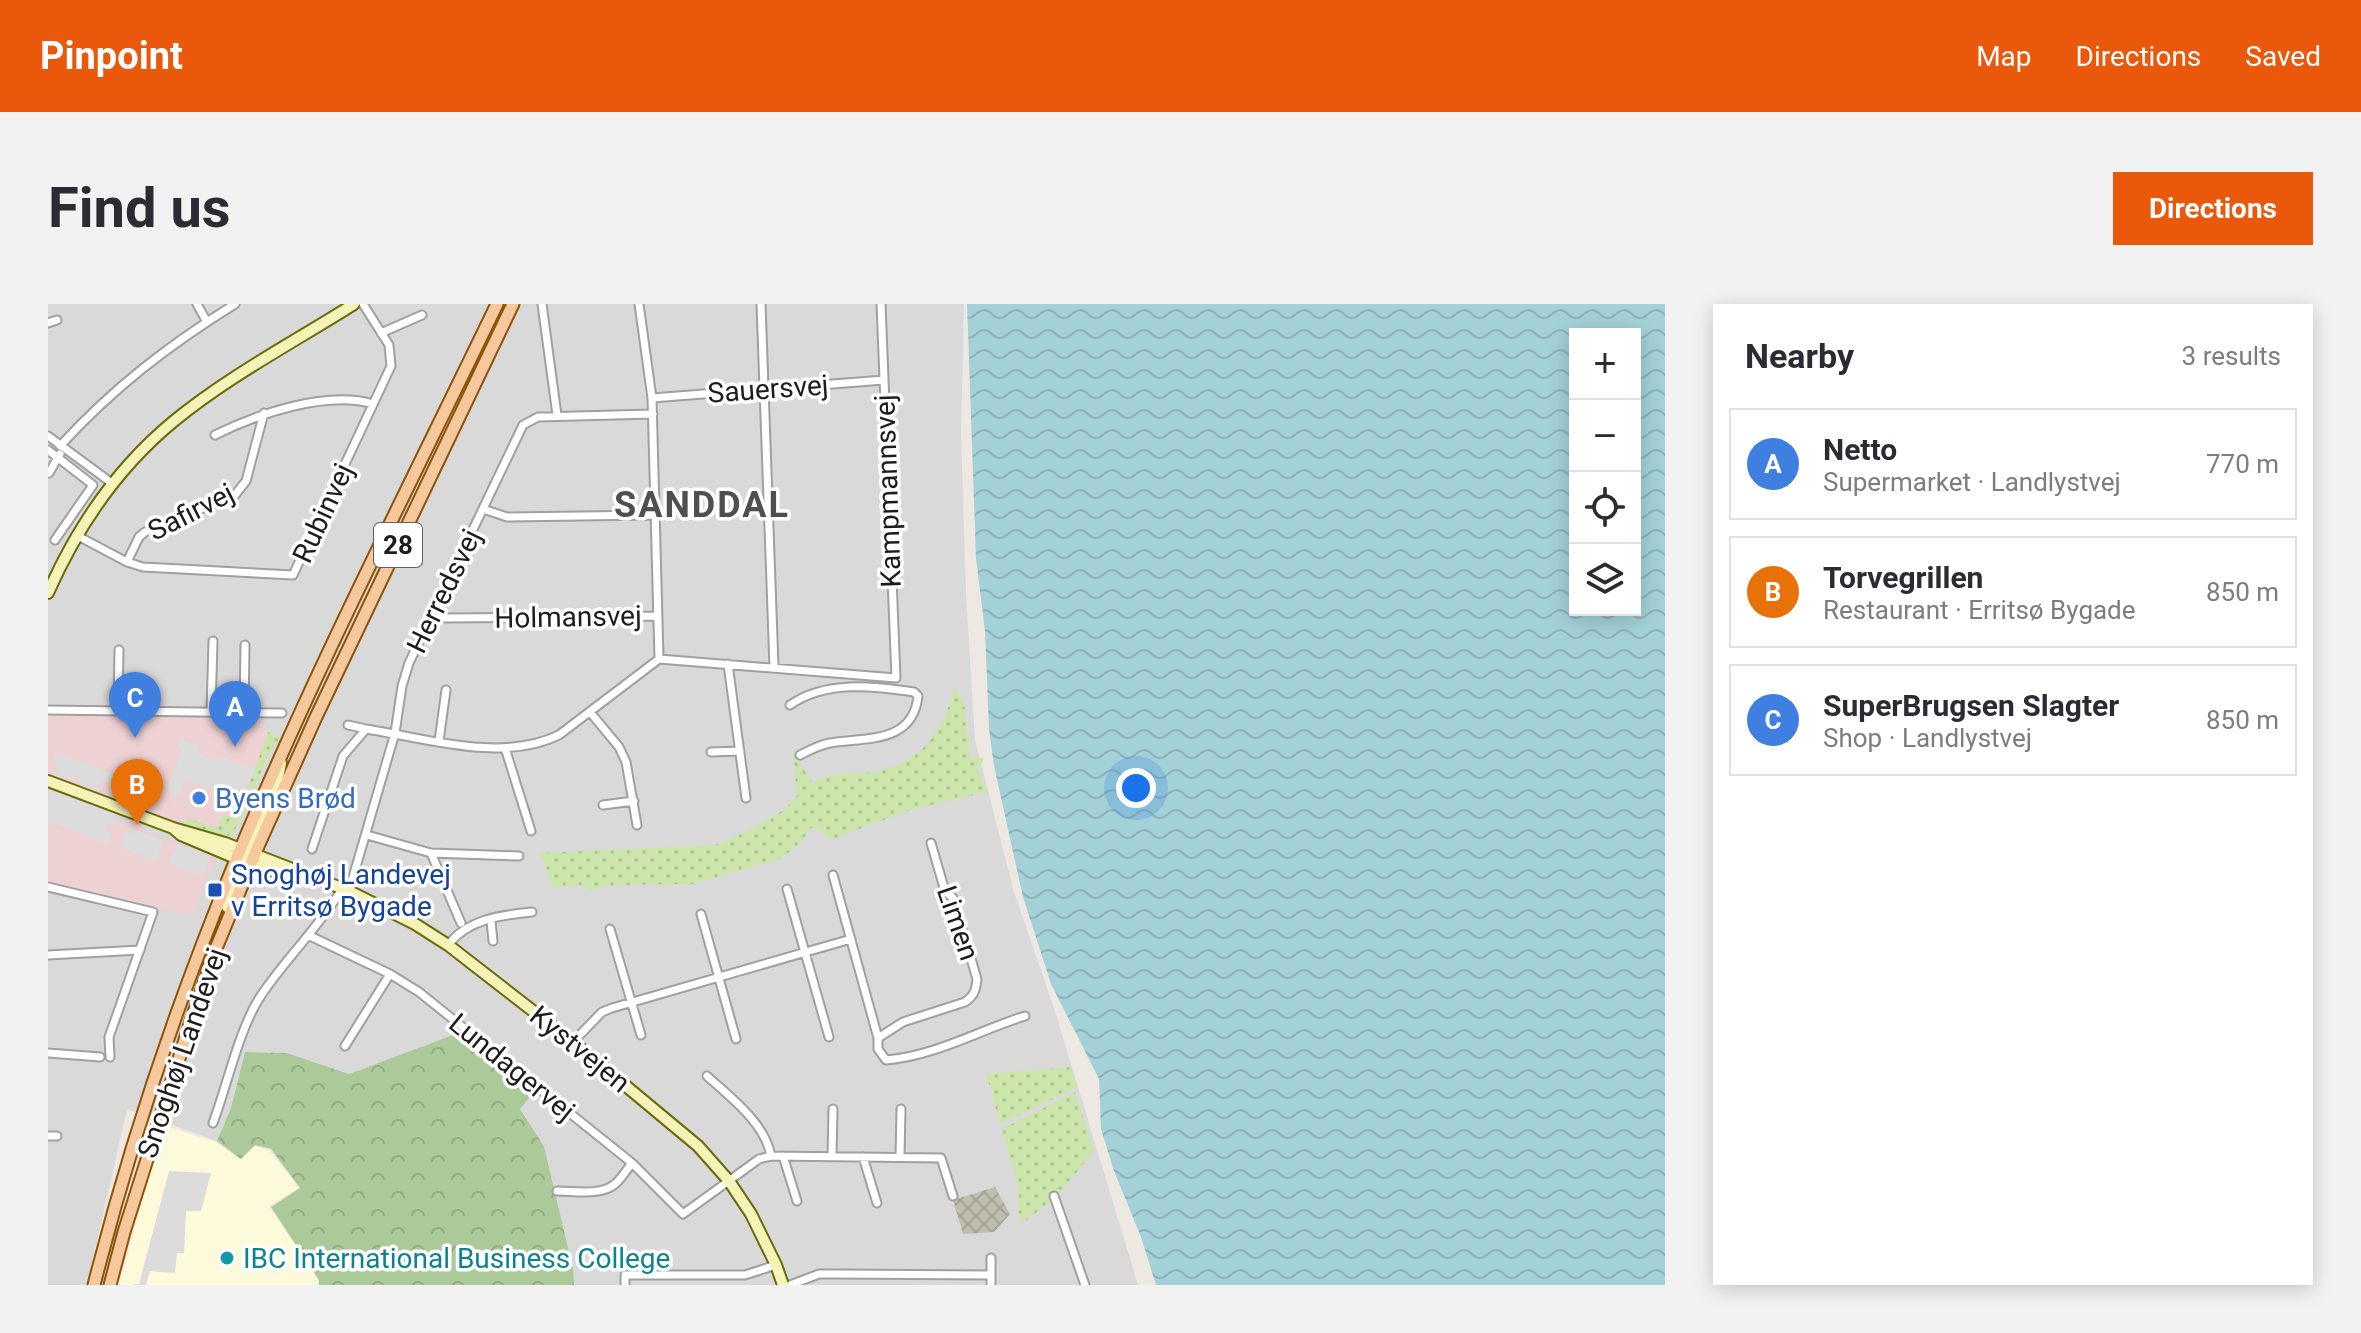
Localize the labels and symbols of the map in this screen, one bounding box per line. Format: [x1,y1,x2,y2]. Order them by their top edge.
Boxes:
street label: Sauersvej [706,368,830,410]
street label: Kampmannsvej [868,394,908,588]
street label: Rubinvej [286,458,360,568]
street label: Safirvej [143,476,239,548]
district label: SANDDAL [614,484,790,526]
road number: 28 [374,523,422,567]
street label: Herredsvej [400,524,488,658]
street label: Holmansvej [494,599,642,635]
pin: C [109,672,161,738]
pin: A [209,681,261,747]
pin: B [111,759,163,825]
your location [1116,768,1156,808]
place label: Byens Brød [215,782,356,815]
marker: Byens Brød [190,789,208,807]
place label: Snoghøj Landevej v Erritsø Bygade [231,858,451,923]
marker: Snoghøj Landevej v Erritsø Bygade [206,881,224,899]
street label: Limen [930,881,986,965]
street label: Snoghøj Landevej [131,944,233,1162]
street label: Kystvejen [523,999,637,1099]
street label: Lundagervej [443,1006,581,1128]
place label: IBC International Business College [243,1242,670,1275]
marker: IBC International Business College [218,1249,236,1267]

